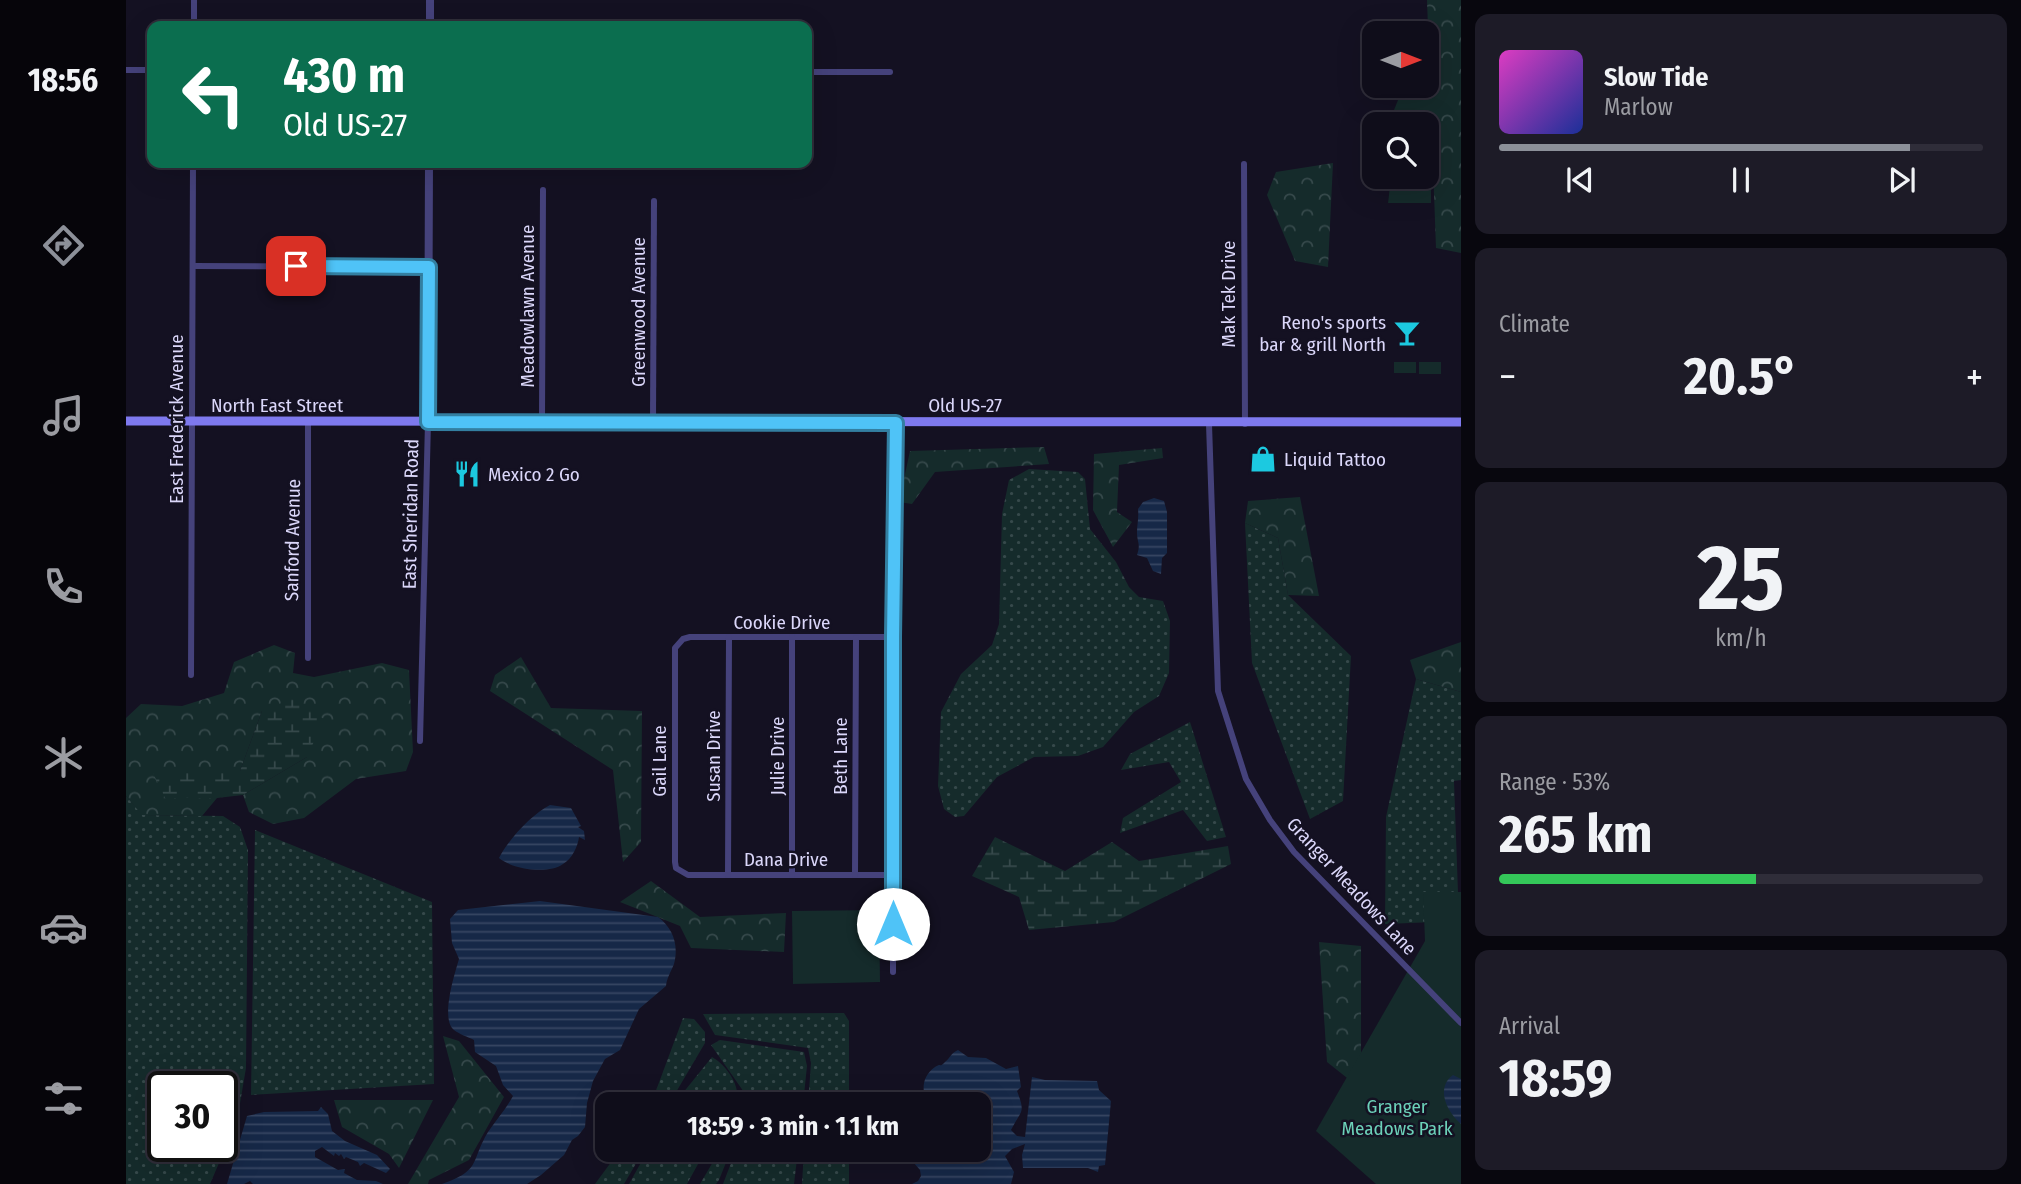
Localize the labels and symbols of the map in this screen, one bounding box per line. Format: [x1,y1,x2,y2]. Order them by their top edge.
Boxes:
north arrow [1362,21,1438,98]
street label: Meadowlawn Avenue [516,225,539,387]
pin [266,236,326,296]
street label: Greenwood Avenue [627,237,650,387]
street label: Mak Tek Drive [1217,241,1240,347]
place label: Reno's sports bar & grill North [1259,311,1386,356]
bar icon: Reno's sports bar & grill North [1392,318,1422,348]
street label: East Frederick Avenue [165,334,188,504]
street label: North East Street [211,394,344,417]
street label: Old US-27 [928,394,1002,417]
street label: East Sheridan Road [398,439,423,589]
shop icon: Liquid Tattoo [1248,444,1278,474]
place label: Liquid Tattoo [1284,448,1386,471]
restaurant icon: Mexico 2 Go [452,459,482,489]
place label: Mexico 2 Go [488,463,580,486]
street label: Sanford Avenue [280,479,305,601]
street label: Cookie Drive [734,611,830,634]
street label: Susan Drive [702,710,725,802]
street label: Julie Drive [766,716,789,796]
street label: Beth Lane [829,717,852,795]
street label: Gail Lane [648,725,671,797]
street label: Granger Meadows Lane [1282,813,1421,960]
street label: Dana Drive [744,848,828,871]
position arrow [856,887,930,961]
speed limit sign: 30 [147,1071,238,1162]
park label: Granger Meadows Park [1342,1095,1453,1140]

